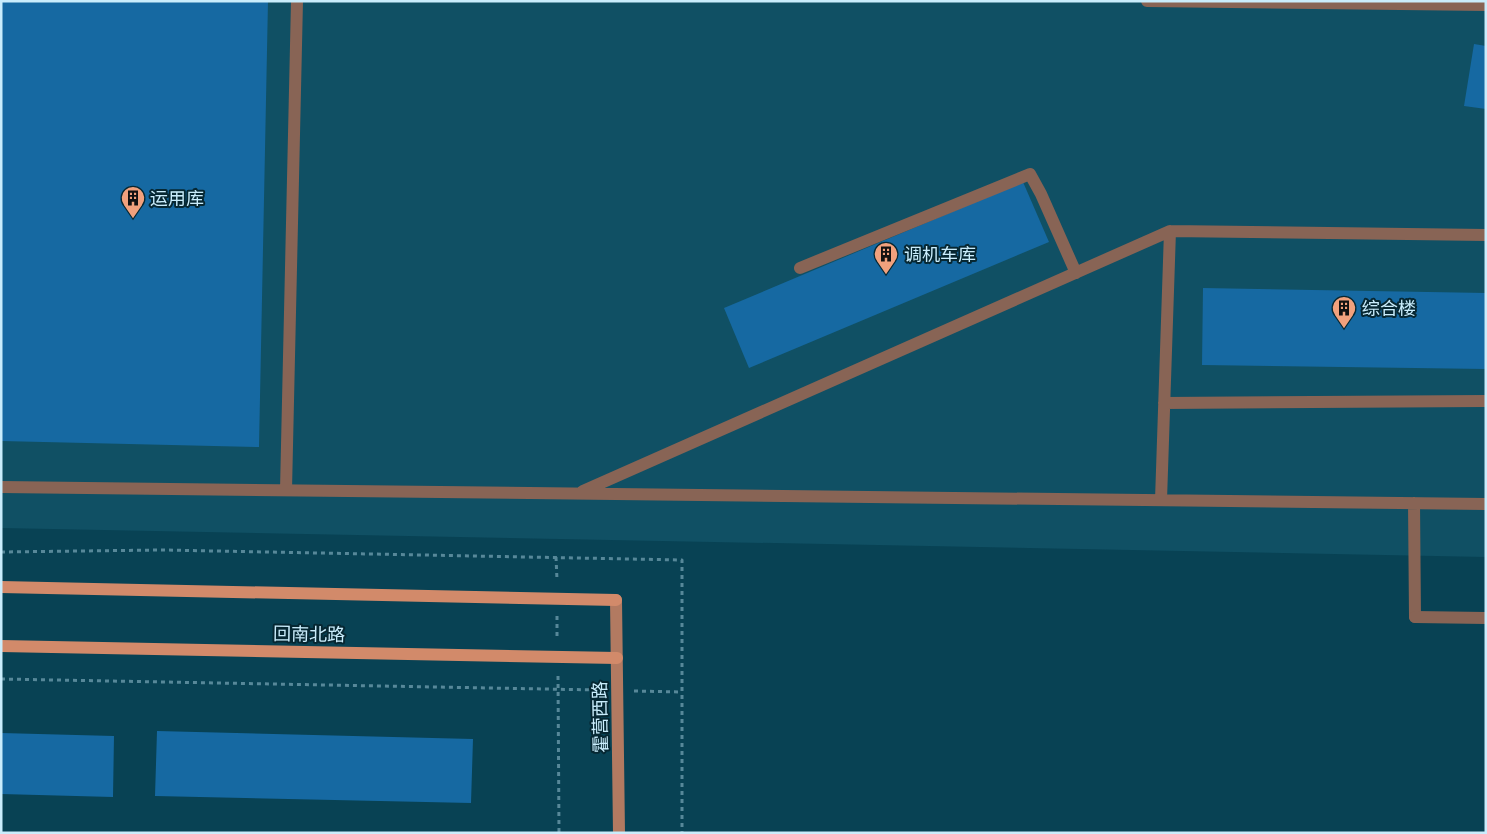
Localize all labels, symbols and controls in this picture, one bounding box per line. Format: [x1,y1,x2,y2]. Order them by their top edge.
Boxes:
building icon: 运用库 [120,185,146,219]
place label: 运用库 [150,187,204,210]
building icon: 调机车库 [873,241,899,275]
place label: 调机车库 [904,243,976,266]
building icon: 综合楼 [1331,295,1357,329]
place label: 综合楼 [1362,297,1416,320]
street label: 回南北路 [273,622,345,646]
street label: 霍营西路 [588,681,612,753]

